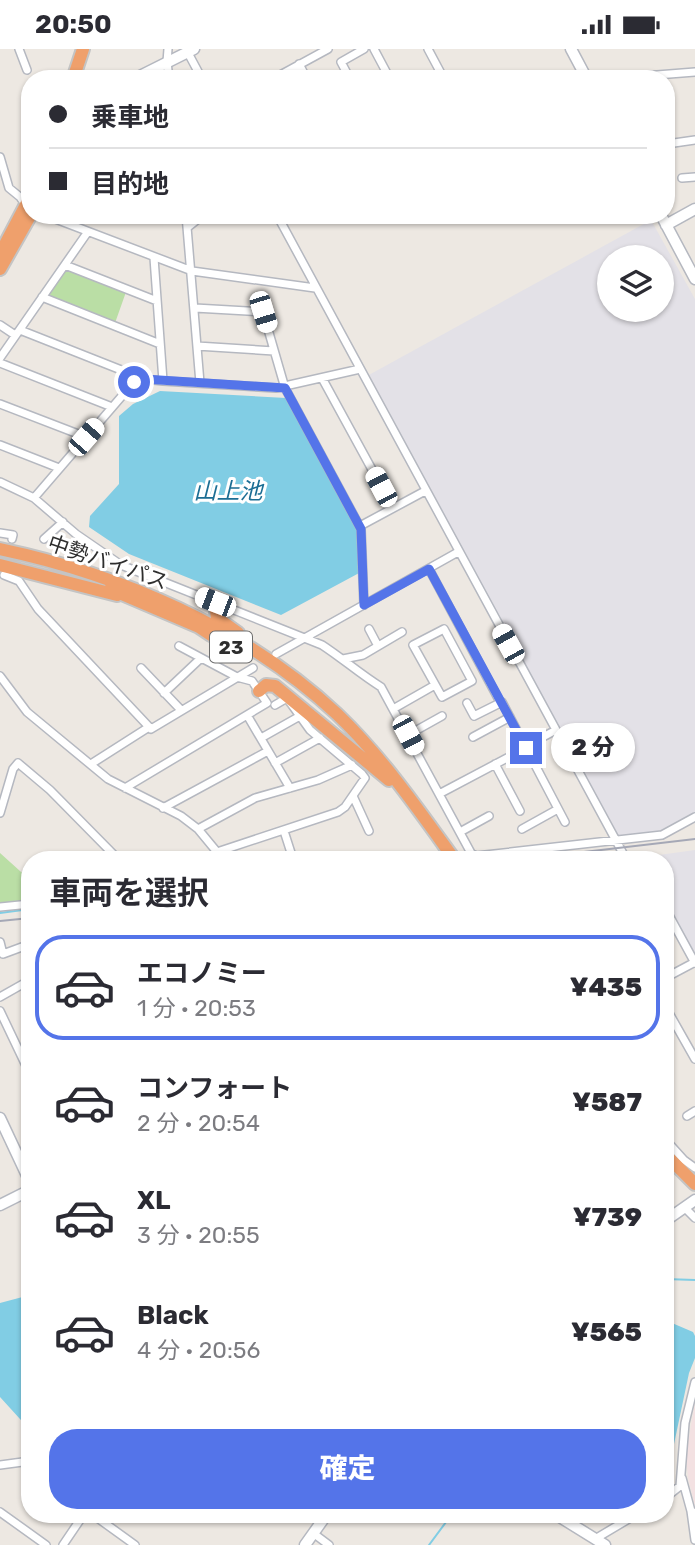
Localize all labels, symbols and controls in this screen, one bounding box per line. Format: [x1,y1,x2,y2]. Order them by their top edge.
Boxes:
text: 20:50 [35,9,112,40]
text: 乗車地 [91,102,169,133]
text: 目的地 [91,169,169,200]
map controls [597,245,674,322]
button: layers [597,245,674,322]
car [247,289,280,335]
route start [118,366,150,398]
car [65,414,108,460]
car [362,464,401,510]
water label: 山上池 [194,477,265,505]
street label: 中勢バイパス [45,530,171,594]
car [192,585,239,619]
car [489,621,528,667]
road number: 23 [210,631,252,663]
car [389,712,428,758]
callout: 2 分 [550,723,634,773]
route end [510,732,542,764]
text: 2 分 [571,733,615,761]
text: 車両を選択 [49,874,209,912]
icon: car [53,956,116,1019]
text: エコノミー [137,958,267,989]
text: ¥435 [570,972,642,1003]
text: 1 分 · 20:53 [137,994,256,1022]
icon: car [53,1071,116,1134]
text: コンフォート [137,1073,292,1104]
text: ¥587 [572,1087,642,1118]
text: 2 分 · 20:54 [137,1109,260,1137]
text: XL [137,1185,170,1216]
icon: car [53,1186,116,1249]
text: ¥739 [573,1202,642,1233]
text: 3 分 · 20:55 [137,1221,260,1249]
text: Black [137,1300,209,1331]
icon: car [53,1301,116,1364]
text: ¥565 [571,1317,642,1348]
text: 4 分 · 20:56 [137,1336,260,1364]
button: 確定 [49,1429,646,1509]

